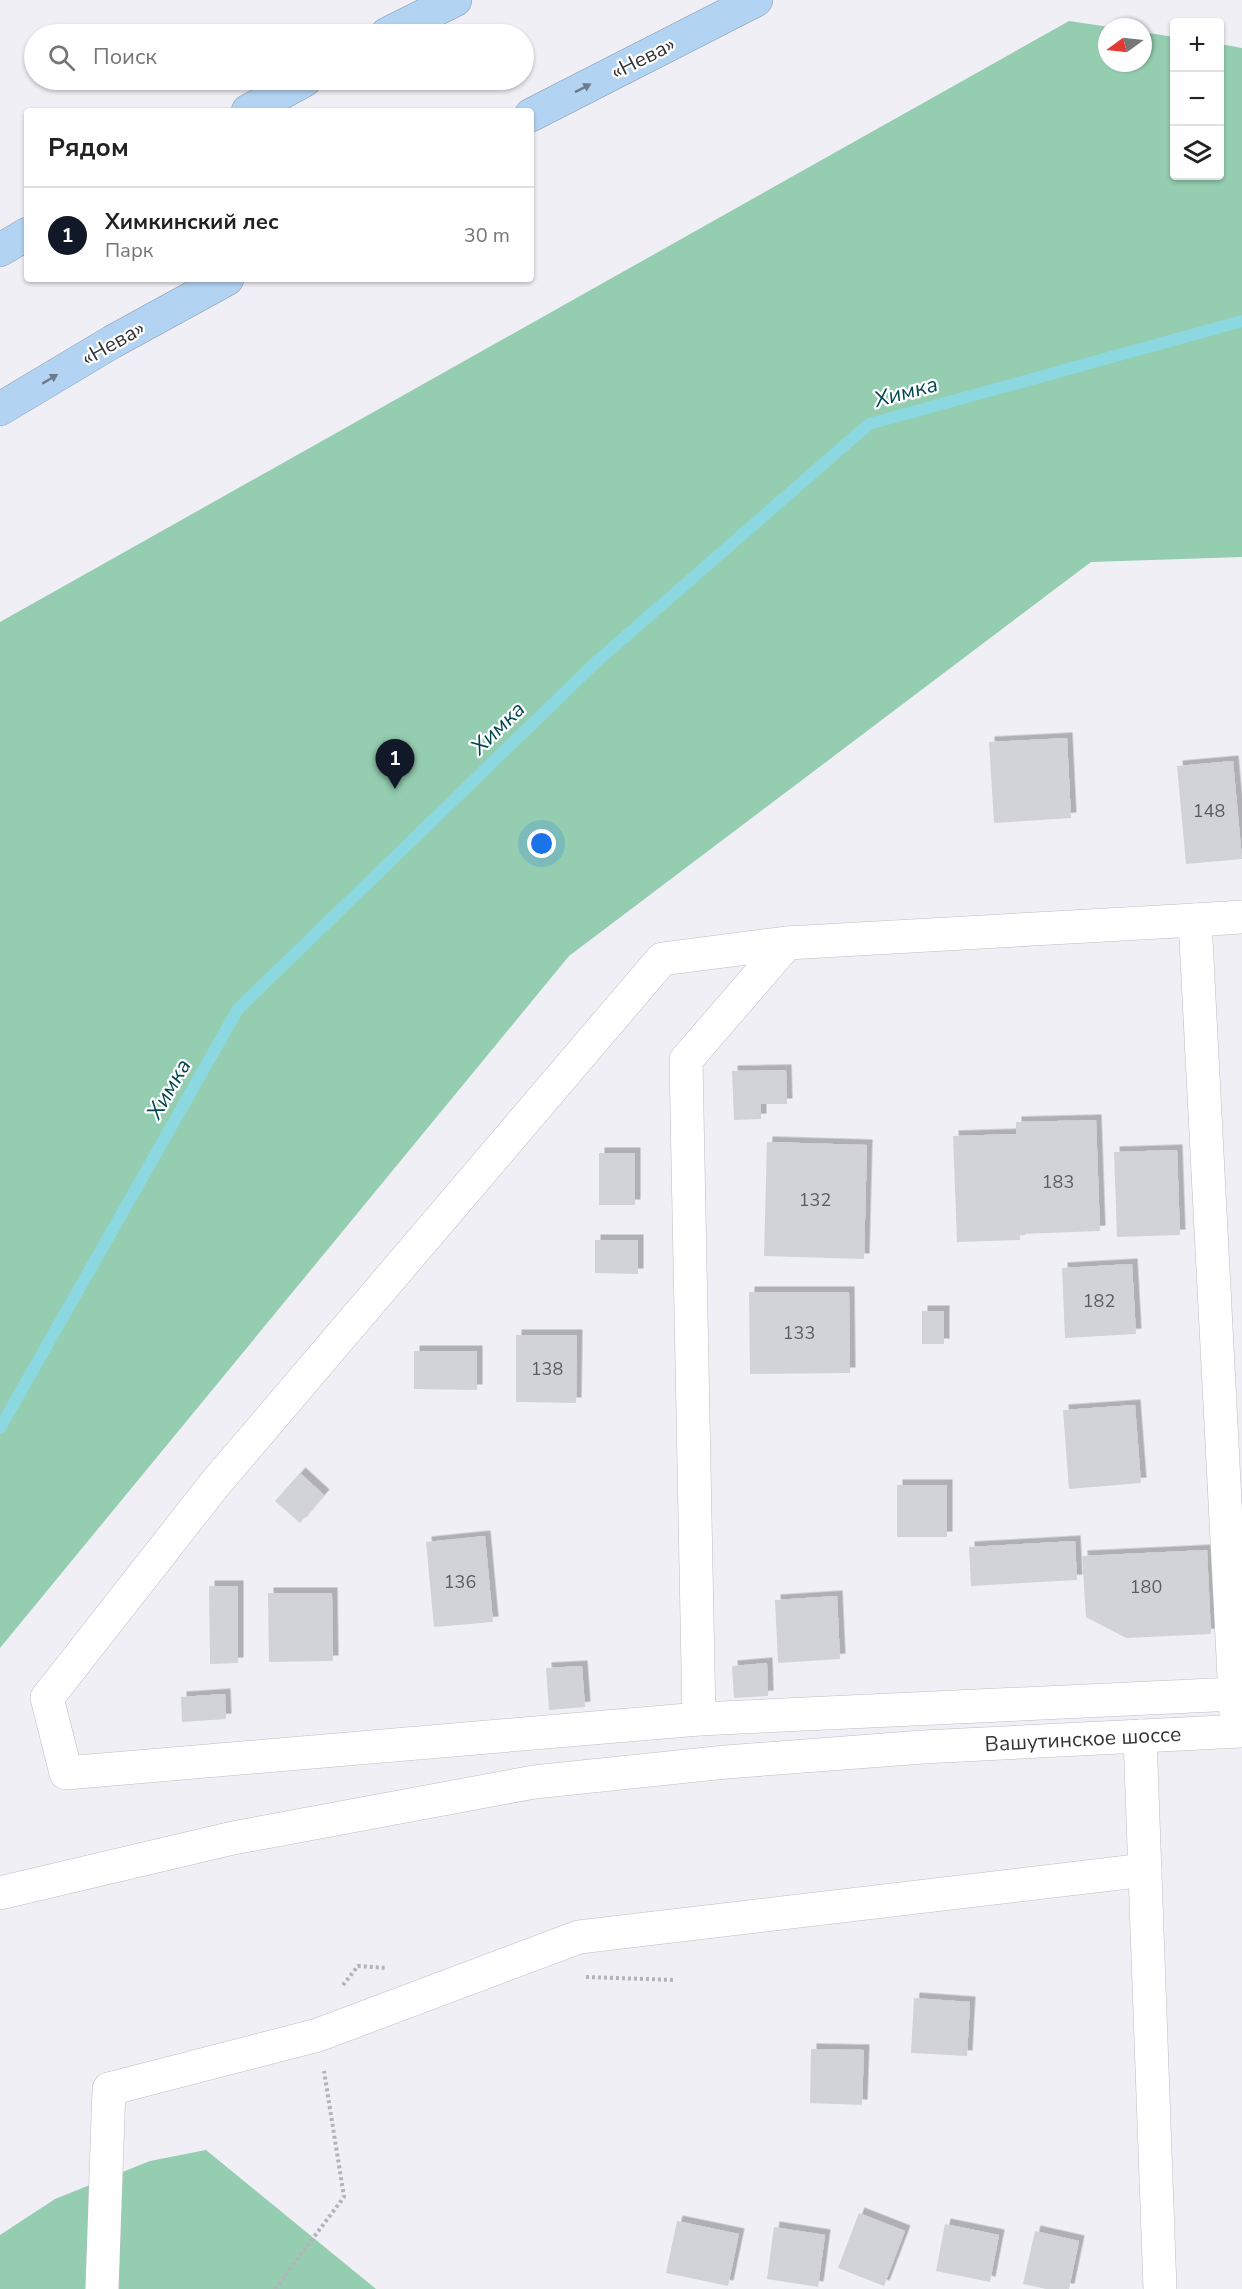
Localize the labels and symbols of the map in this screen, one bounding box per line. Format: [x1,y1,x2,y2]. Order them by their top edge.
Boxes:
north arrow [1098,18,1152,72]
street label: «Нева» [606,30,680,86]
one-way arrow [574,84,592,94]
street label: «Нева» [76,314,150,372]
water label: Химка [870,369,941,415]
one-way arrow [42,373,58,384]
water label: Химка [463,695,532,762]
pin: 1 [376,740,414,789]
house number: 148 [1193,799,1225,823]
your location [527,829,556,858]
water label: Химка [139,1053,198,1126]
house number: 183 [1042,1170,1074,1194]
house number: 132 [799,1188,831,1212]
house number: 182 [1083,1289,1115,1313]
house number: 133 [783,1321,815,1345]
house number: 138 [531,1357,563,1381]
house number: 136 [444,1570,476,1594]
house number: 180 [1130,1575,1162,1599]
street label: Вашутинское шоссе [984,1720,1182,1758]

